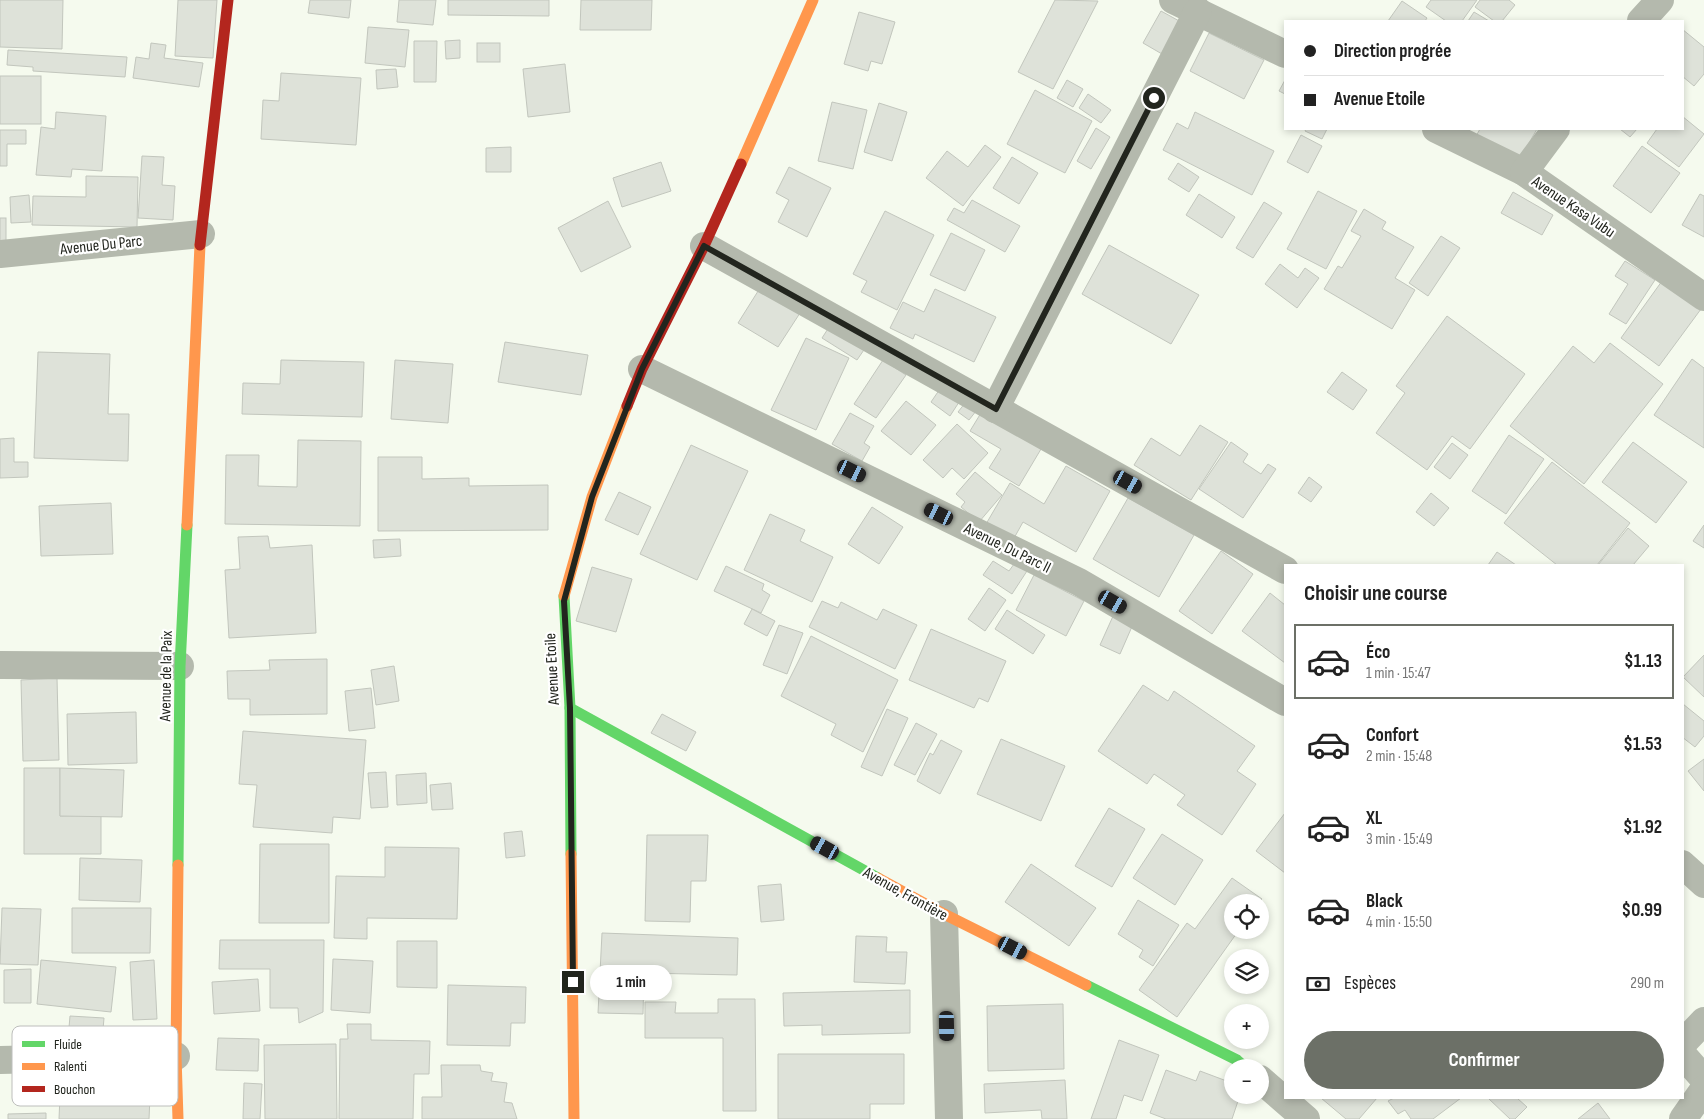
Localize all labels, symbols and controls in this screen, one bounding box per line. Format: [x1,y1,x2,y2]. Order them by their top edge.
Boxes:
text: Direction progrée [1334,40,1451,63]
route start [1143,87,1165,109]
text: Avenue Etoile [1334,88,1425,111]
street label: Avenue Kasa Vubu [1527,172,1618,242]
street label: Avenue Du Parc [58,232,143,259]
car [835,458,868,484]
car [1111,468,1144,496]
car [922,501,955,527]
street label: Avenue, Du Parc II [960,519,1054,578]
text: Choisir une course [1304,580,1447,607]
car [1096,588,1129,616]
street label: Avenue de la Paix [156,631,177,723]
street label: Avenue Etoile [541,632,564,706]
icon: car [1306,639,1351,684]
text: Éco [1366,641,1390,664]
text: $1.13 [1624,650,1662,673]
text: 1 min · 15:47 [1366,664,1431,683]
icon: car [1306,722,1351,767]
text: Confort [1366,724,1419,747]
text: $1.53 [1623,733,1662,756]
text: 2 min · 15:48 [1366,747,1432,766]
icon: car [1306,805,1351,850]
text: XL [1366,807,1382,830]
text: $1.92 [1623,816,1662,839]
text: 3 min · 15:49 [1366,830,1432,849]
car [808,834,841,862]
street label: Avenue, Frontière [859,863,951,925]
icon: car [1306,888,1351,933]
text: Black [1366,890,1403,913]
map controls [1224,894,1269,1104]
button: locate [1224,894,1269,939]
text: $0.99 [1622,899,1662,922]
text: 4 min · 15:50 [1366,913,1432,932]
car [996,935,1029,961]
button: layers [1224,949,1269,994]
callout: 1 min [590,964,673,1000]
icon: cash [1304,970,1332,998]
route end [562,971,584,993]
text: Espèces [1344,972,1396,995]
text: 1 min [616,973,646,992]
text: 290 m [1630,974,1664,993]
button: + [1224,1004,1269,1049]
car [939,1011,954,1041]
legend [12,1026,178,1106]
button: Confirmer [1304,1031,1664,1089]
text: Fluide [54,1036,82,1053]
text: Ralenti [54,1058,87,1075]
button: − [1224,1059,1269,1104]
text: Bouchon [54,1081,95,1098]

